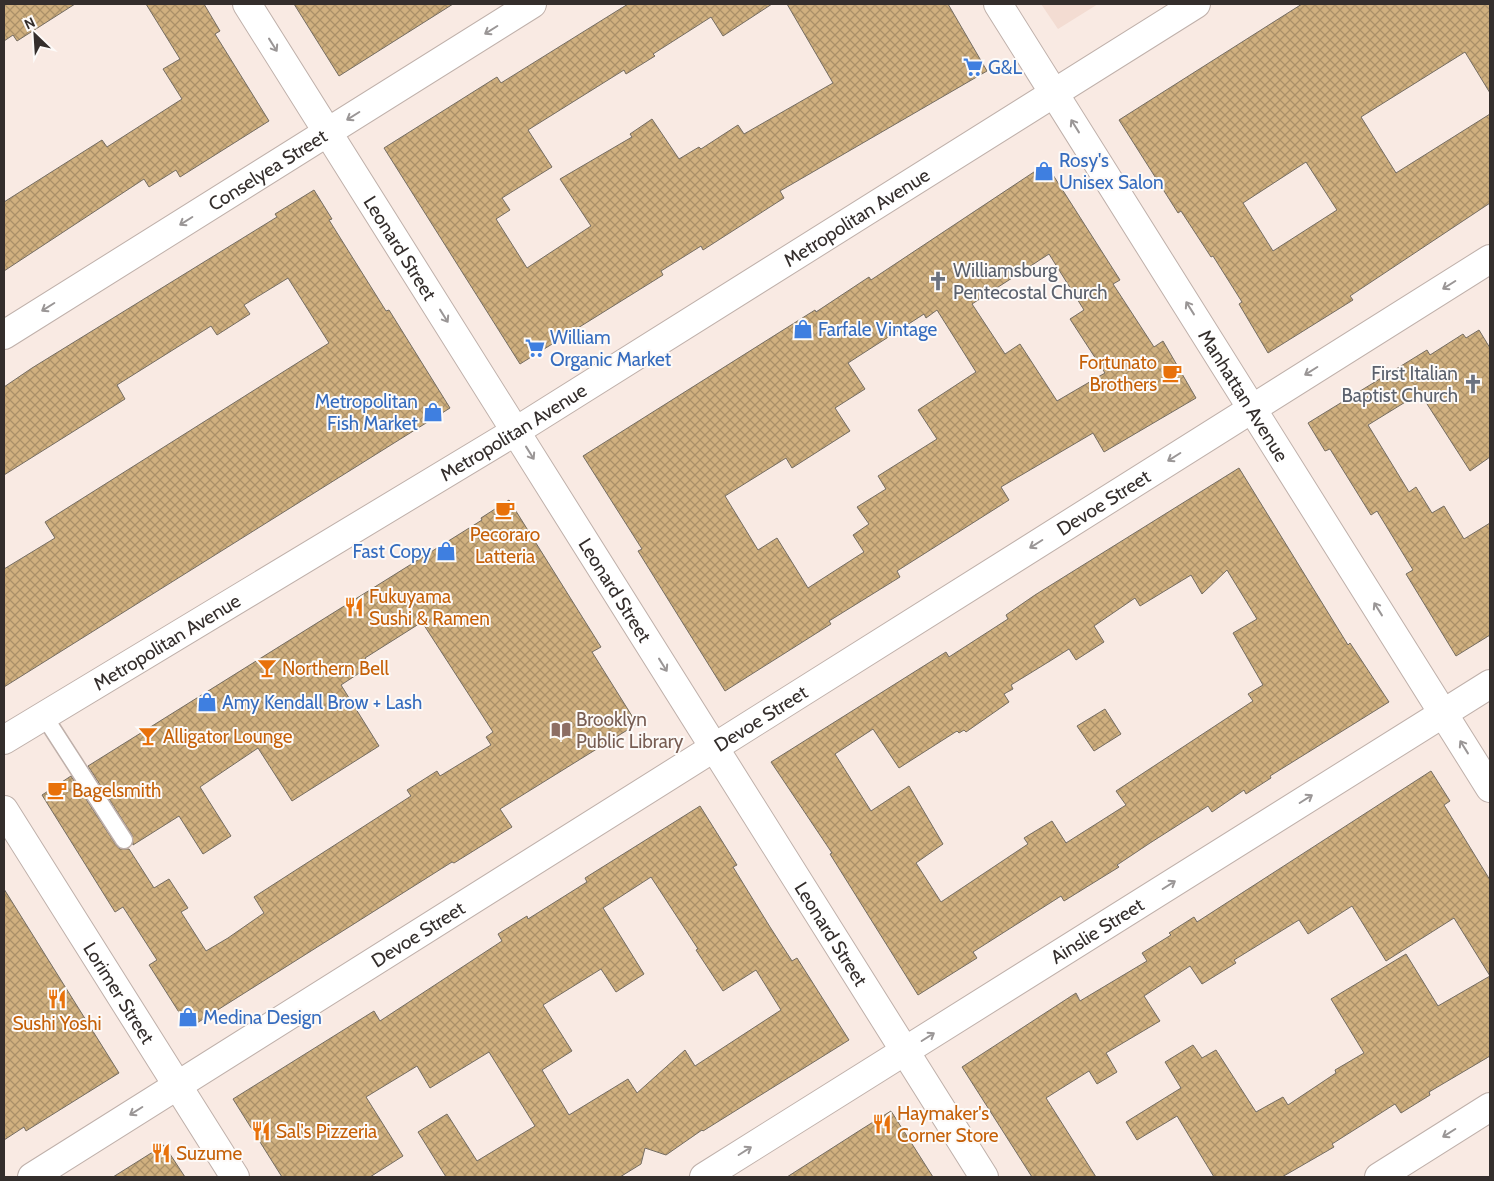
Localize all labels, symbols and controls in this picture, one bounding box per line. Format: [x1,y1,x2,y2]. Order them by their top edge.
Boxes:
north arrow [10,10,60,60]
text: N [21,13,38,33]
one-way arrow [484,24,498,35]
one-way arrow [268,38,279,52]
supermarket icon: G&L [962,56,984,78]
place label: G&L [988,56,1022,79]
one-way arrow [347,111,361,121]
one-way arrow [1070,120,1080,134]
street label: Conselyea Street [204,124,332,216]
place label: Rosy's Unisex Salon [1059,149,1164,194]
shop icon: Rosy's Unisex Salon [1033,160,1055,182]
street label: Metropolitan Avenue [779,163,934,272]
street label: Leonard Street [359,191,442,305]
one-way arrow [179,215,193,226]
place label: Williamsburg Pentecostal Church [953,259,1108,304]
church icon: Williamsburg Pentecostal Church [927,270,949,292]
one-way arrow [1442,280,1456,290]
one-way arrow [1184,302,1194,316]
one-way arrow [42,303,56,313]
one-way arrow [439,308,449,322]
shop icon: Farfale Vintage [792,318,814,340]
place label: Farfale Vintage [818,318,938,341]
street label: Manhattan Avenue [1194,325,1294,466]
place label: William Organic Market [550,326,672,371]
supermarket icon: William Organic Market [524,337,546,359]
place label: Fortunato Brothers [1079,351,1157,396]
cafe icon: Fortunato Brothers [1161,362,1183,384]
place label: First Italian Baptist Church [1341,362,1458,407]
one-way arrow [1305,366,1319,376]
church icon: First Italian Baptist Church [1462,373,1484,395]
street label: Metropolitan Avenue [436,378,591,486]
place label: Metropolitan Fish Market [315,390,419,435]
shop icon: Metropolitan Fish Market [422,401,444,423]
one-way arrow [525,446,535,460]
one-way arrow [1167,453,1181,463]
street label: Devoe Street [1052,464,1155,540]
cafe icon: Pecoraro Latteria [494,499,516,521]
place label: Pecoraro Latteria [470,523,540,568]
street label: Leonard Street [574,534,657,647]
place label: Fast Copy [353,540,431,563]
shop icon: Fast Copy [435,540,457,562]
one-way arrow [1030,540,1044,550]
place label: Fukuyama Sushi & Ramen [369,585,490,630]
street label: Metropolitan Avenue [89,588,245,695]
restaurant icon: Fukuyama Sushi & Ramen [343,596,365,618]
one-way arrow [1373,603,1383,617]
bar icon: Northern Bell [256,657,278,679]
place label: Northern Bell [282,657,389,680]
one-way arrow [658,658,669,672]
street label: Devoe Street [710,680,812,756]
shop icon: Amy Kendall Brow + Lash [196,691,218,713]
place label: Amy Kendall Brow + Lash [222,691,422,714]
place label: Brooklyn Public Library [576,708,684,753]
library icon: Brooklyn Public Library [550,719,572,741]
bar icon: Alligator Lounge [137,725,159,747]
place label: Alligator Lounge [163,725,293,748]
one-way arrow [1459,740,1470,754]
cafe icon: Bagelsmith [46,779,68,801]
place label: Bagelsmith [72,779,161,802]
one-way arrow [1299,793,1313,803]
street label: Leonard Street [790,877,873,991]
one-way arrow [1161,880,1175,890]
street label: Ainslie Street [1046,892,1148,968]
street label: Devoe Street [367,896,469,972]
street label: Lorimer Street [79,938,160,1048]
restaurant icon: Sushi Yoshi [46,988,68,1010]
shop icon: Medina Design [177,1006,199,1028]
place label: Medina Design [203,1006,322,1029]
place label: Sushi Yoshi [12,1012,102,1035]
one-way arrow [920,1032,934,1042]
place label: Haymaker's Corner Store [897,1102,999,1147]
one-way arrow [130,1107,144,1117]
restaurant icon: Haymaker's Corner Store [871,1113,893,1135]
restaurant icon: Sal's Pizzeria [250,1120,272,1142]
place label: Sal's Pizzeria [276,1120,377,1143]
one-way arrow [1442,1128,1456,1139]
restaurant icon: Suzume [150,1142,172,1164]
place label: Suzume [176,1142,243,1165]
one-way arrow [738,1146,752,1156]

